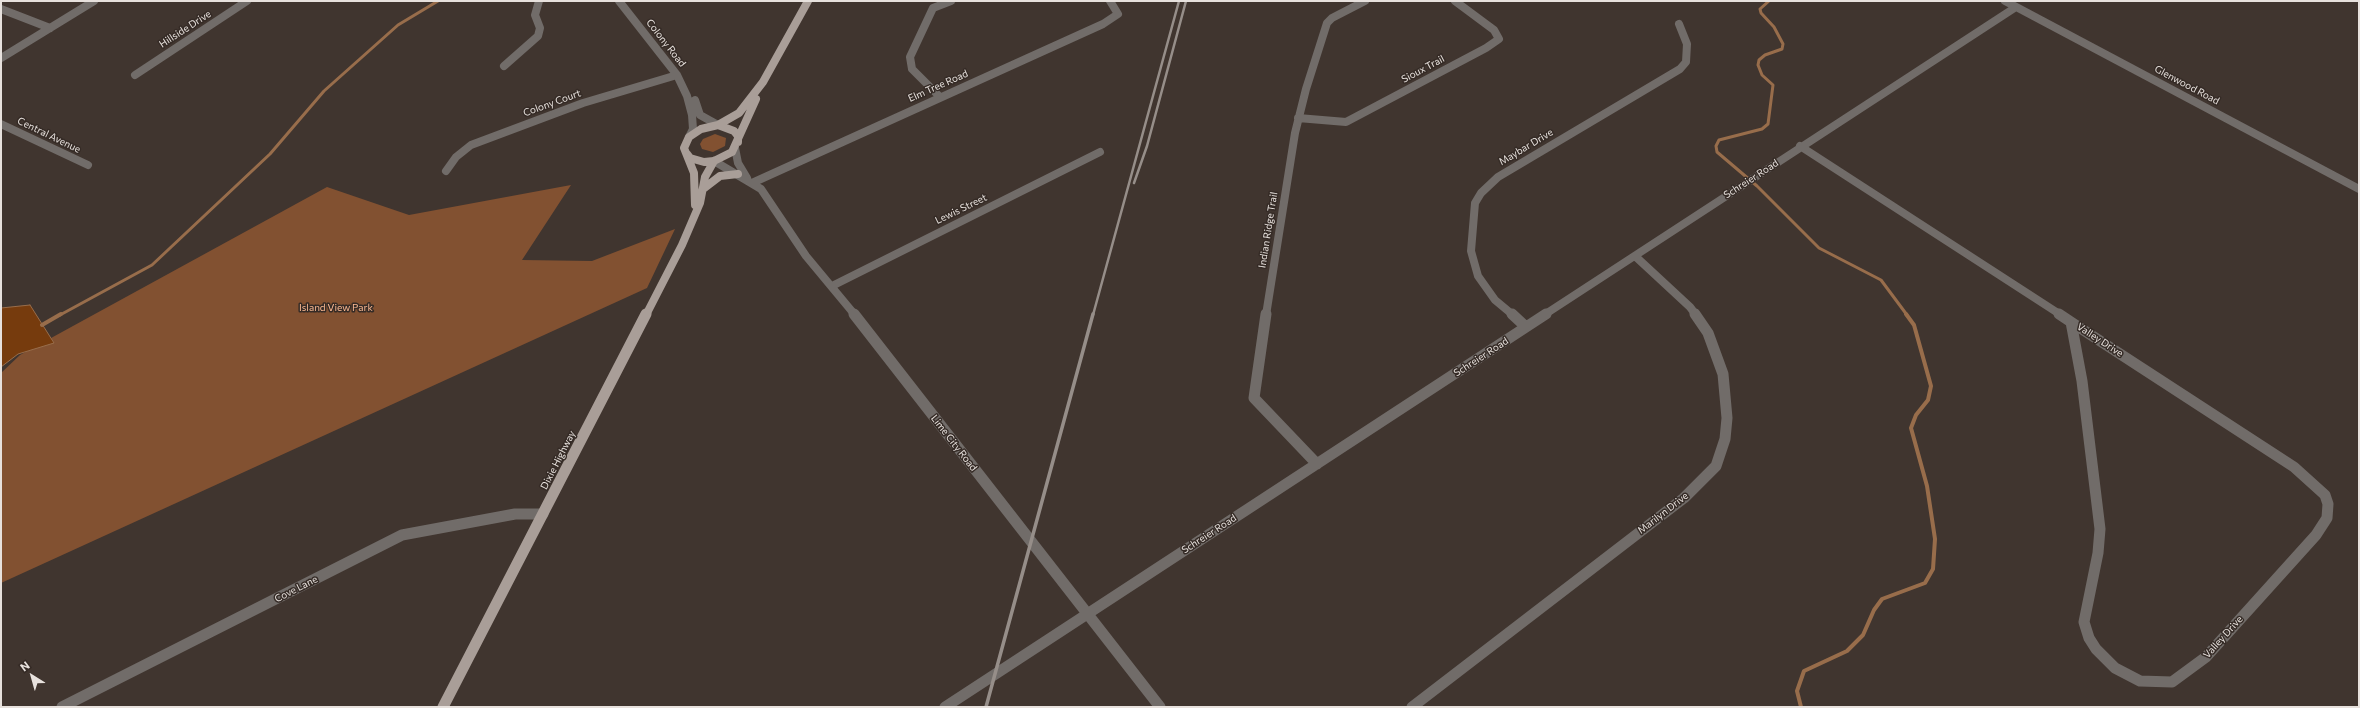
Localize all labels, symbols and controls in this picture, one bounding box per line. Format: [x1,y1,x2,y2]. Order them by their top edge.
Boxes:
street label: Hillside Drive [157,8,213,50]
street label: Colony Road [644,17,688,69]
street label: Sioux Trail [1399,53,1447,85]
street label: Glenwood Road [2153,63,2221,107]
street label: Elm Tree Road [906,67,970,105]
street label: Colony Court [521,87,583,119]
street label: Central Avenue [15,115,83,155]
street label: Maybar Drive [1497,126,1555,168]
street label: Schreier Road [1721,157,1781,201]
street label: Lewis Street [933,191,989,227]
street label: Indian Ridge Trail [1256,191,1280,269]
park label: Island View Park [299,302,373,314]
street label: Valley Drive [2074,321,2126,359]
street label: Schreier Road [1451,335,1511,379]
street label: Lime City Road [928,412,980,474]
street label: Dixie Highway [538,429,578,491]
street label: Marilyn Drive [1635,490,1691,536]
street label: Schreier Road [1179,512,1239,556]
street label: Cove Lane [272,573,320,605]
street label: Valley Drive [2201,613,2245,661]
north arrow [12,656,52,696]
text: N [17,658,32,674]

